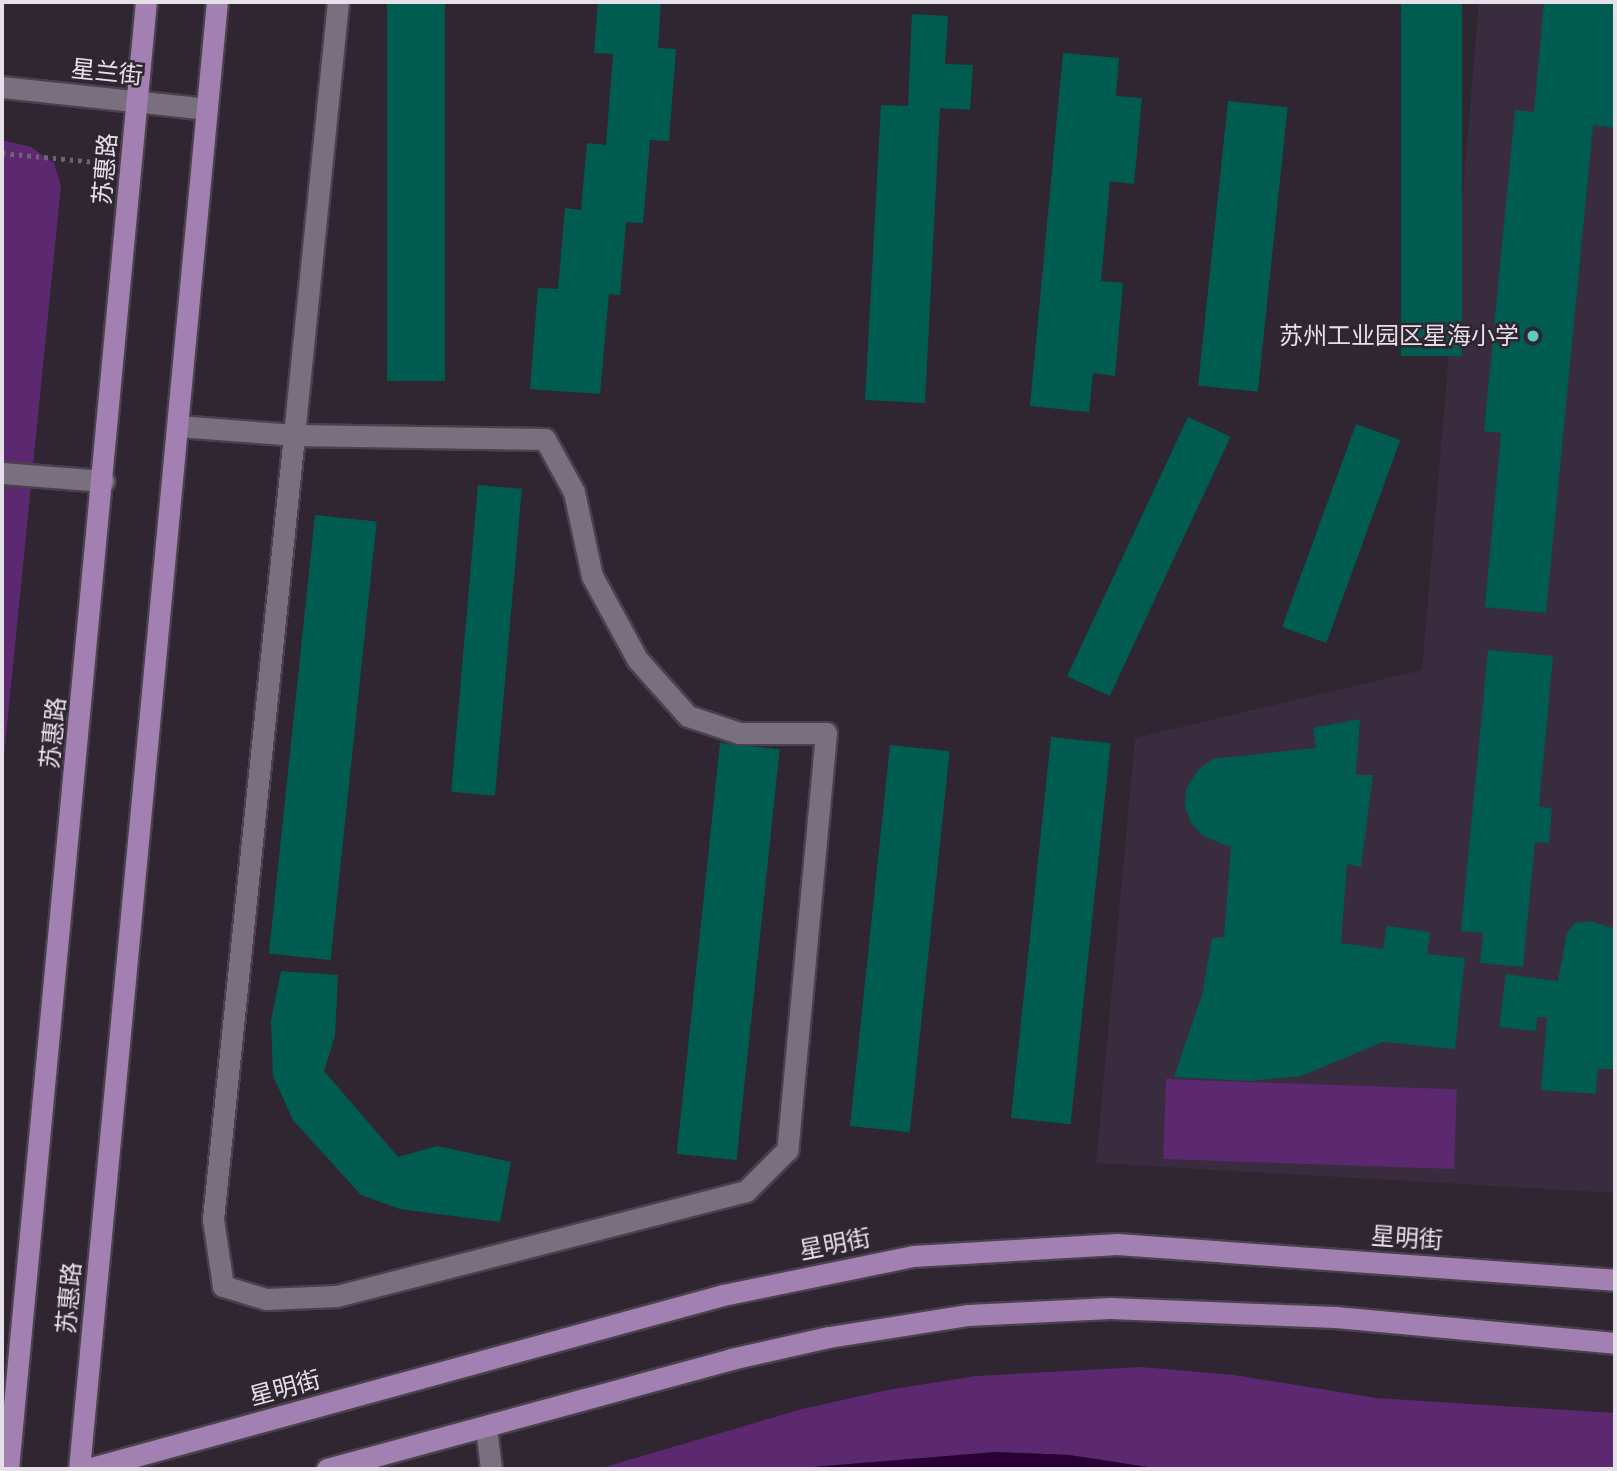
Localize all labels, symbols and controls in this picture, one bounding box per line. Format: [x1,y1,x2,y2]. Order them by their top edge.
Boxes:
street label: 星兰街 [70,54,144,90]
street label: 苏惠路 [88,132,122,206]
place label: 苏州工业园区星海小学 [1279,322,1519,350]
marker: 苏州工业园区星海小学 [1525,328,1541,344]
street label: 苏惠路 [35,696,71,770]
street label: 星明街 [1370,1221,1444,1255]
street label: 星明街 [797,1223,873,1265]
street label: 苏惠路 [52,1261,86,1335]
street label: 星明街 [246,1365,324,1411]

